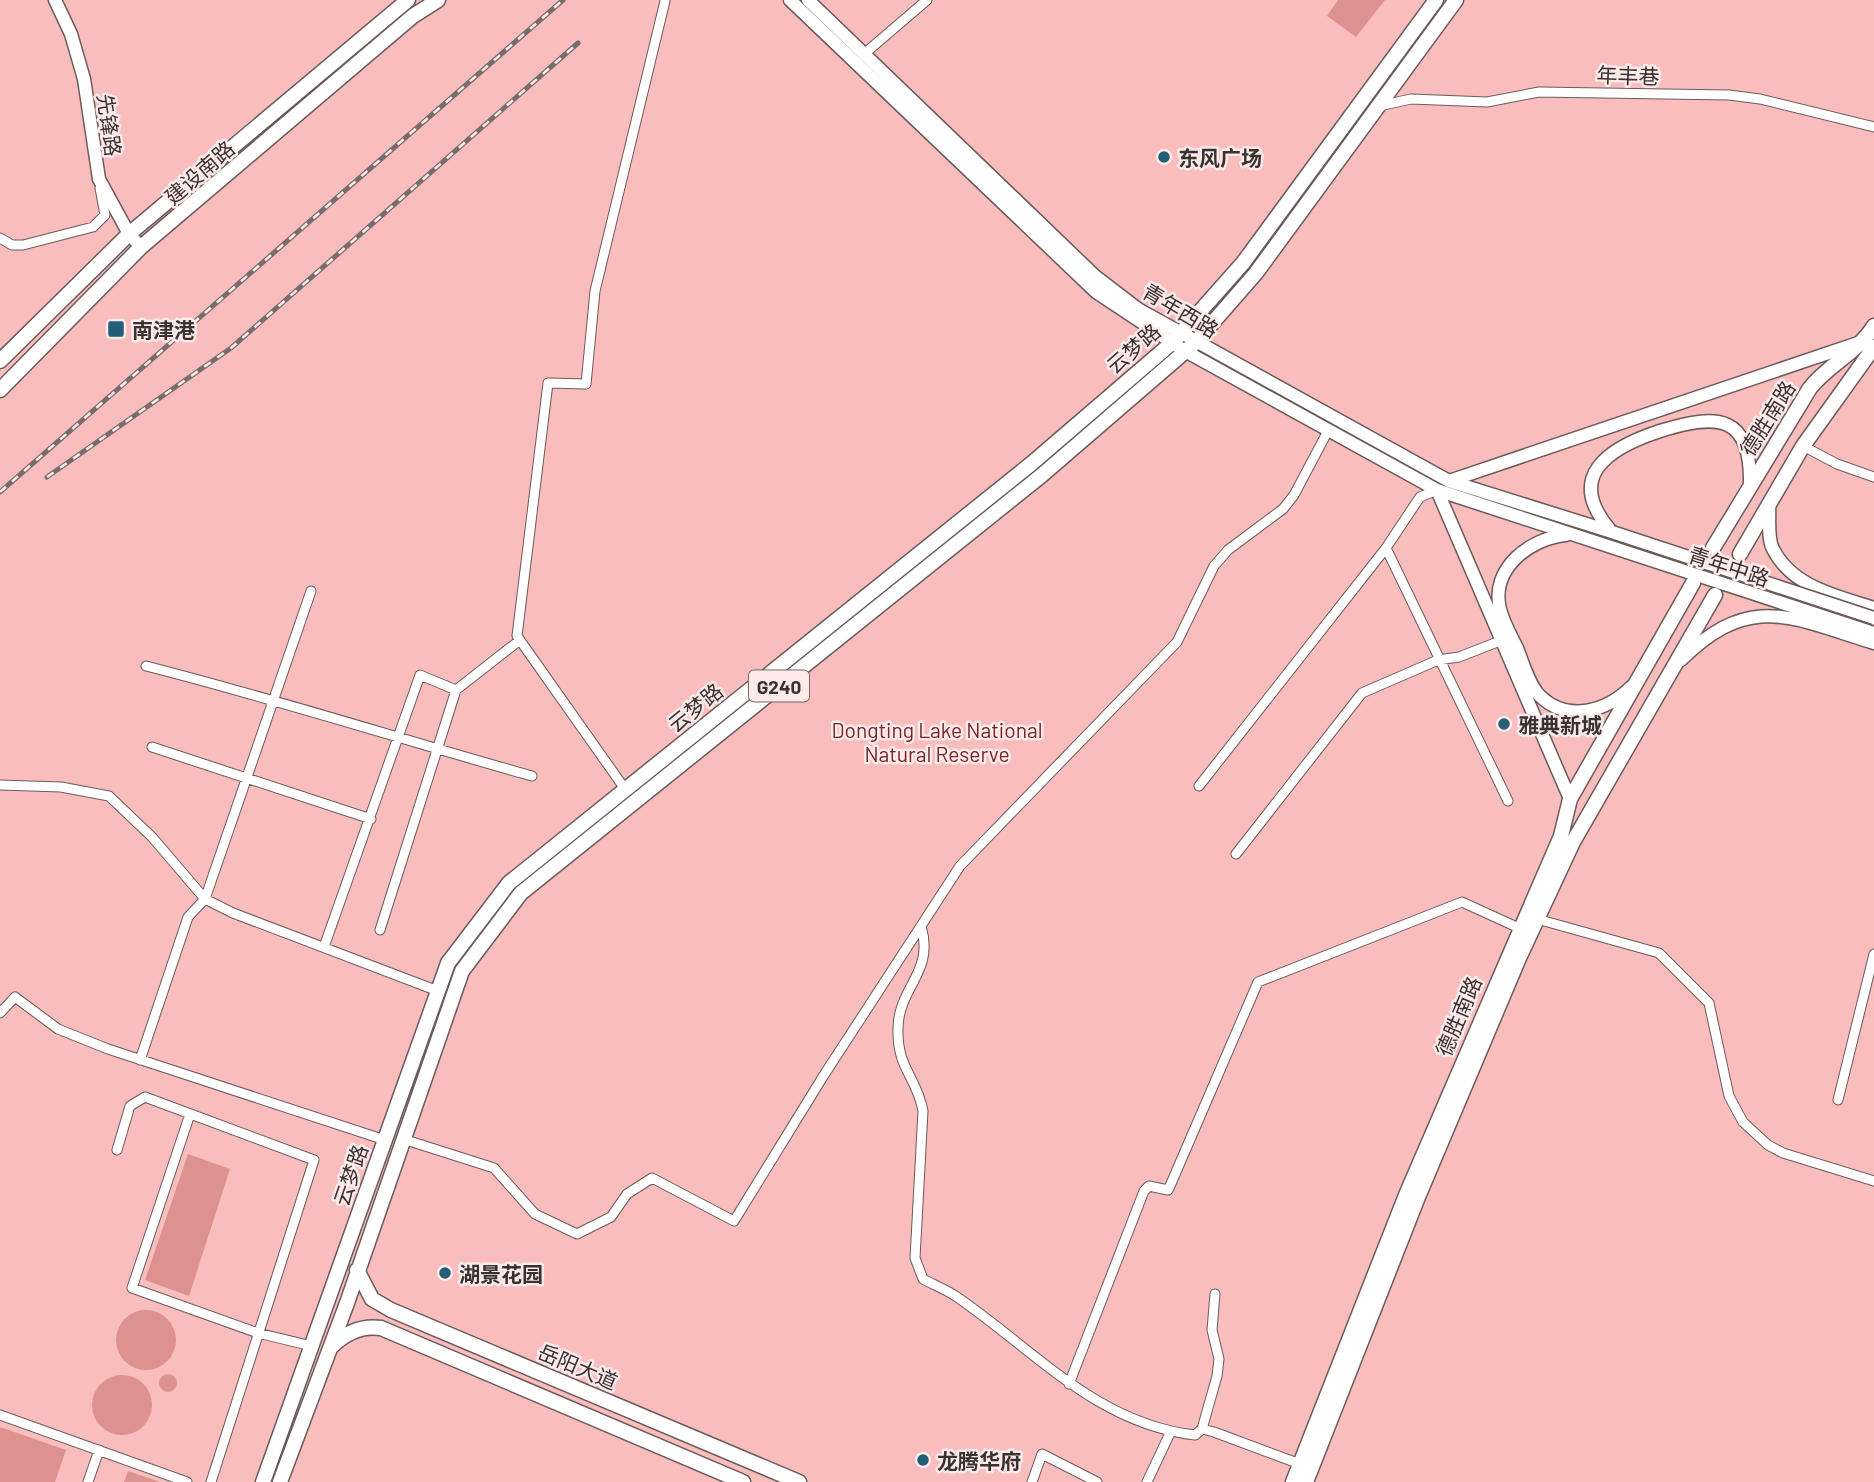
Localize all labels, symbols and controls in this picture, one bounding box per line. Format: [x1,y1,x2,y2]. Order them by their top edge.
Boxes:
street label: 年丰巷 [1596,61,1660,89]
street label: 先锋路 [93,92,127,158]
street label: 建设南路 [159,135,239,209]
place label: 东风广场 [1178,145,1262,170]
marker: 东风广场 [1156,149,1172,165]
street label: 青年西路 [1139,278,1223,342]
place label: 南津港 [132,317,195,342]
street label: 云梦路 [1101,318,1165,378]
marker: 南津港 [106,319,126,339]
street label: 德胜南路 [1734,376,1800,460]
street label: 青年中路 [1685,541,1773,591]
road number: G240 [749,670,809,702]
street label: 云梦路 [663,677,727,737]
place label: 雅典新城 [1518,712,1602,737]
marker: 雅典新城 [1496,716,1512,732]
park label: Dongting Lake National Natural Reserve [831,717,1043,766]
street label: 德胜南路 [1430,972,1486,1060]
street label: 云梦路 [328,1141,372,1209]
place label: 湖景花园 [459,1261,543,1286]
marker: 湖景花园 [437,1265,453,1281]
street label: 岳阳大道 [534,1338,622,1394]
place label: 龙腾华府 [937,1448,1021,1473]
marker: 龙腾华府 [915,1452,931,1468]

